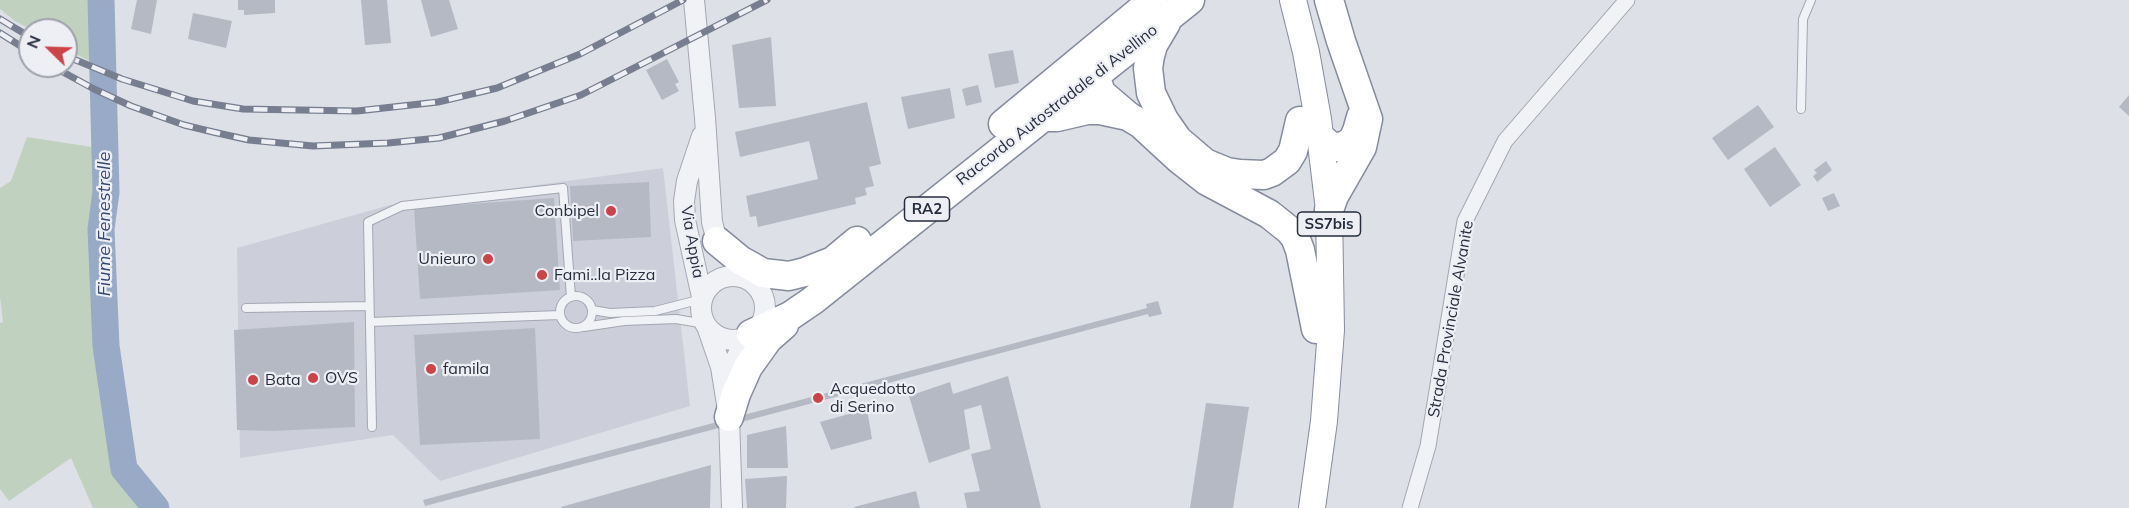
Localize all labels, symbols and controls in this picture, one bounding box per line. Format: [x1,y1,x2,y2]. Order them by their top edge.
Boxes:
north arrow [18,18,78,78]
street label: Raccordo Autostradale di Avellino [953,20,1161,190]
text: N [22,32,45,51]
water label: Fiume Fenestrelle [94,152,116,296]
road number: RA2 [904,197,950,221]
place label: Conbipel [535,201,599,221]
marker: Conbipel [604,204,618,218]
street label: Via Appia [676,204,708,280]
road number: SS7bis [1298,212,1360,236]
street label: Strada Provinciale Alvanite [1424,219,1478,419]
place label: Unieuro [418,249,476,269]
marker: Unieuro [481,252,495,266]
place label: Fami..la Pizza [554,265,655,285]
marker: Fami..la Pizza [535,268,549,282]
place label: famila [443,359,489,379]
marker: famila [424,362,438,376]
place label: OVS [325,368,358,388]
place label: Bata [265,370,301,390]
marker: OVS [306,371,320,385]
marker: Bata [246,373,260,387]
place label: Acquedotto di Serino [830,379,916,417]
marker: Acquedotto di Serino [811,391,825,405]

